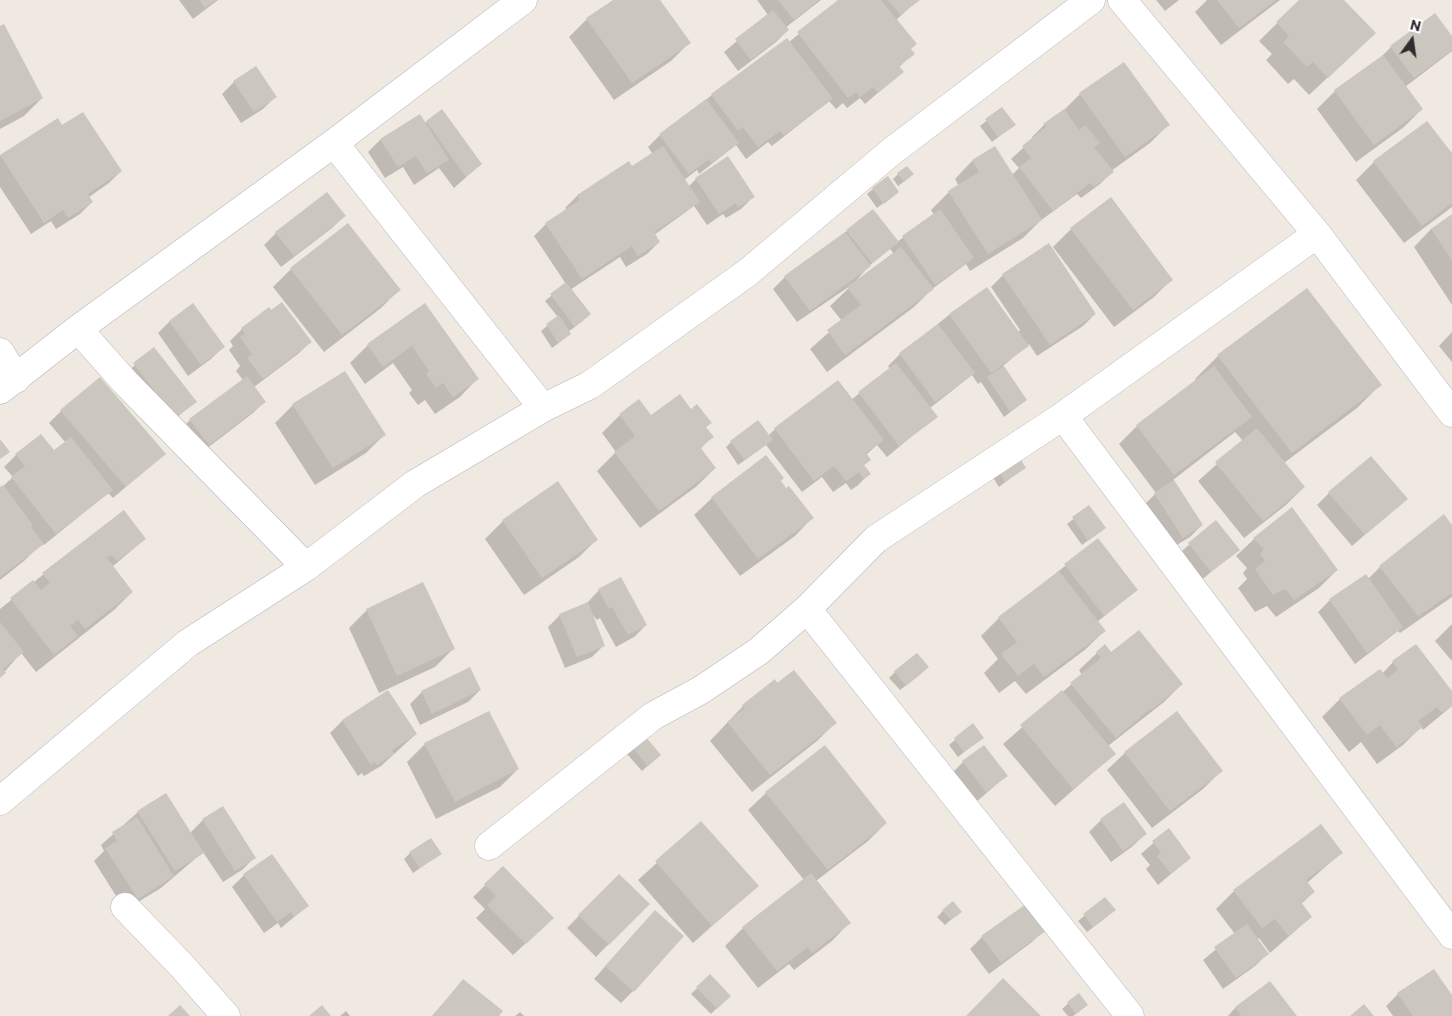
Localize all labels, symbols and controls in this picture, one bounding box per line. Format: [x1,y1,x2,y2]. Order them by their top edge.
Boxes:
north arrow [1387,15,1437,65]
text: N [1409,15,1423,34]

